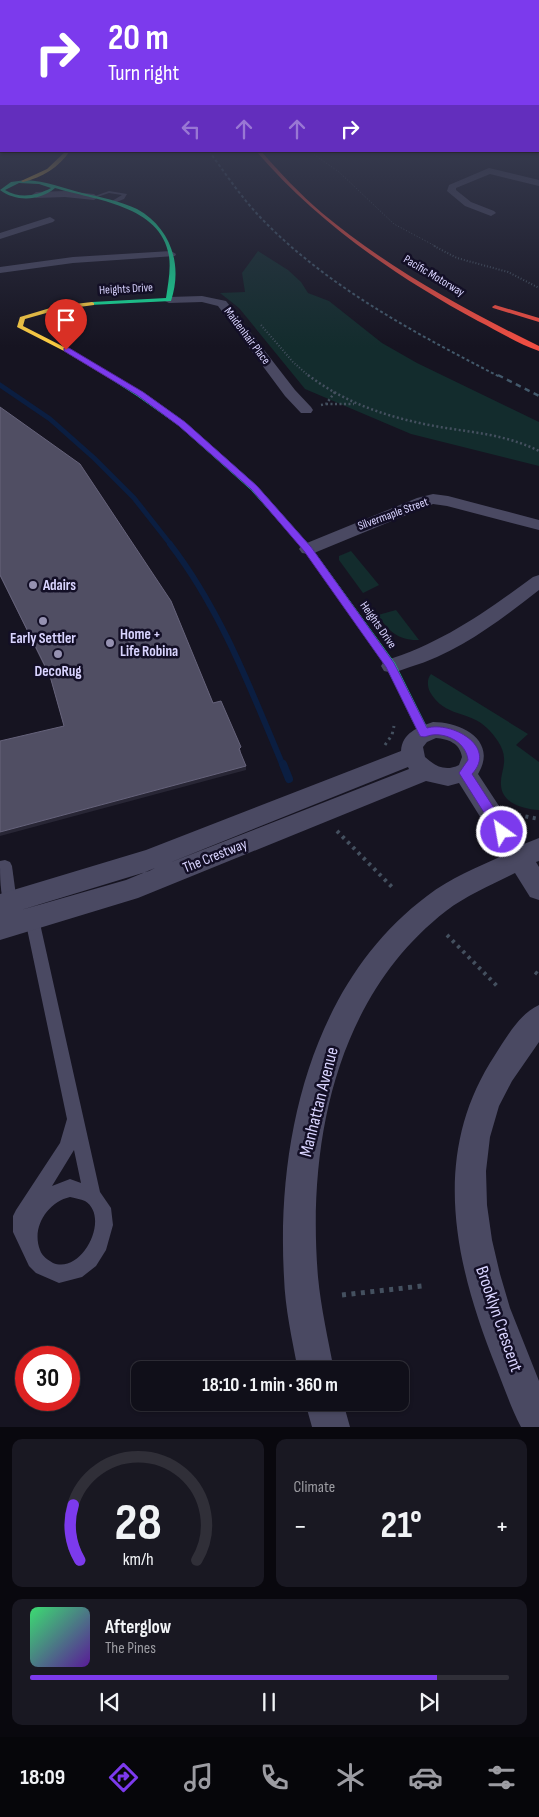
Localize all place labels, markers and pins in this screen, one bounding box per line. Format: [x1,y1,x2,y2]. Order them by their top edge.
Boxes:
pin [45,299,87,350]
place label: Adairs [42,576,76,595]
marker: Adairs [27,579,39,591]
marker: Early Settler [37,615,49,627]
place label: Home + Life Robina [120,625,178,661]
place label: Early Settler [10,629,76,648]
marker: Home + Life Robina [104,637,116,649]
marker: DecoRug [52,648,64,660]
place label: DecoRug [34,662,82,681]

